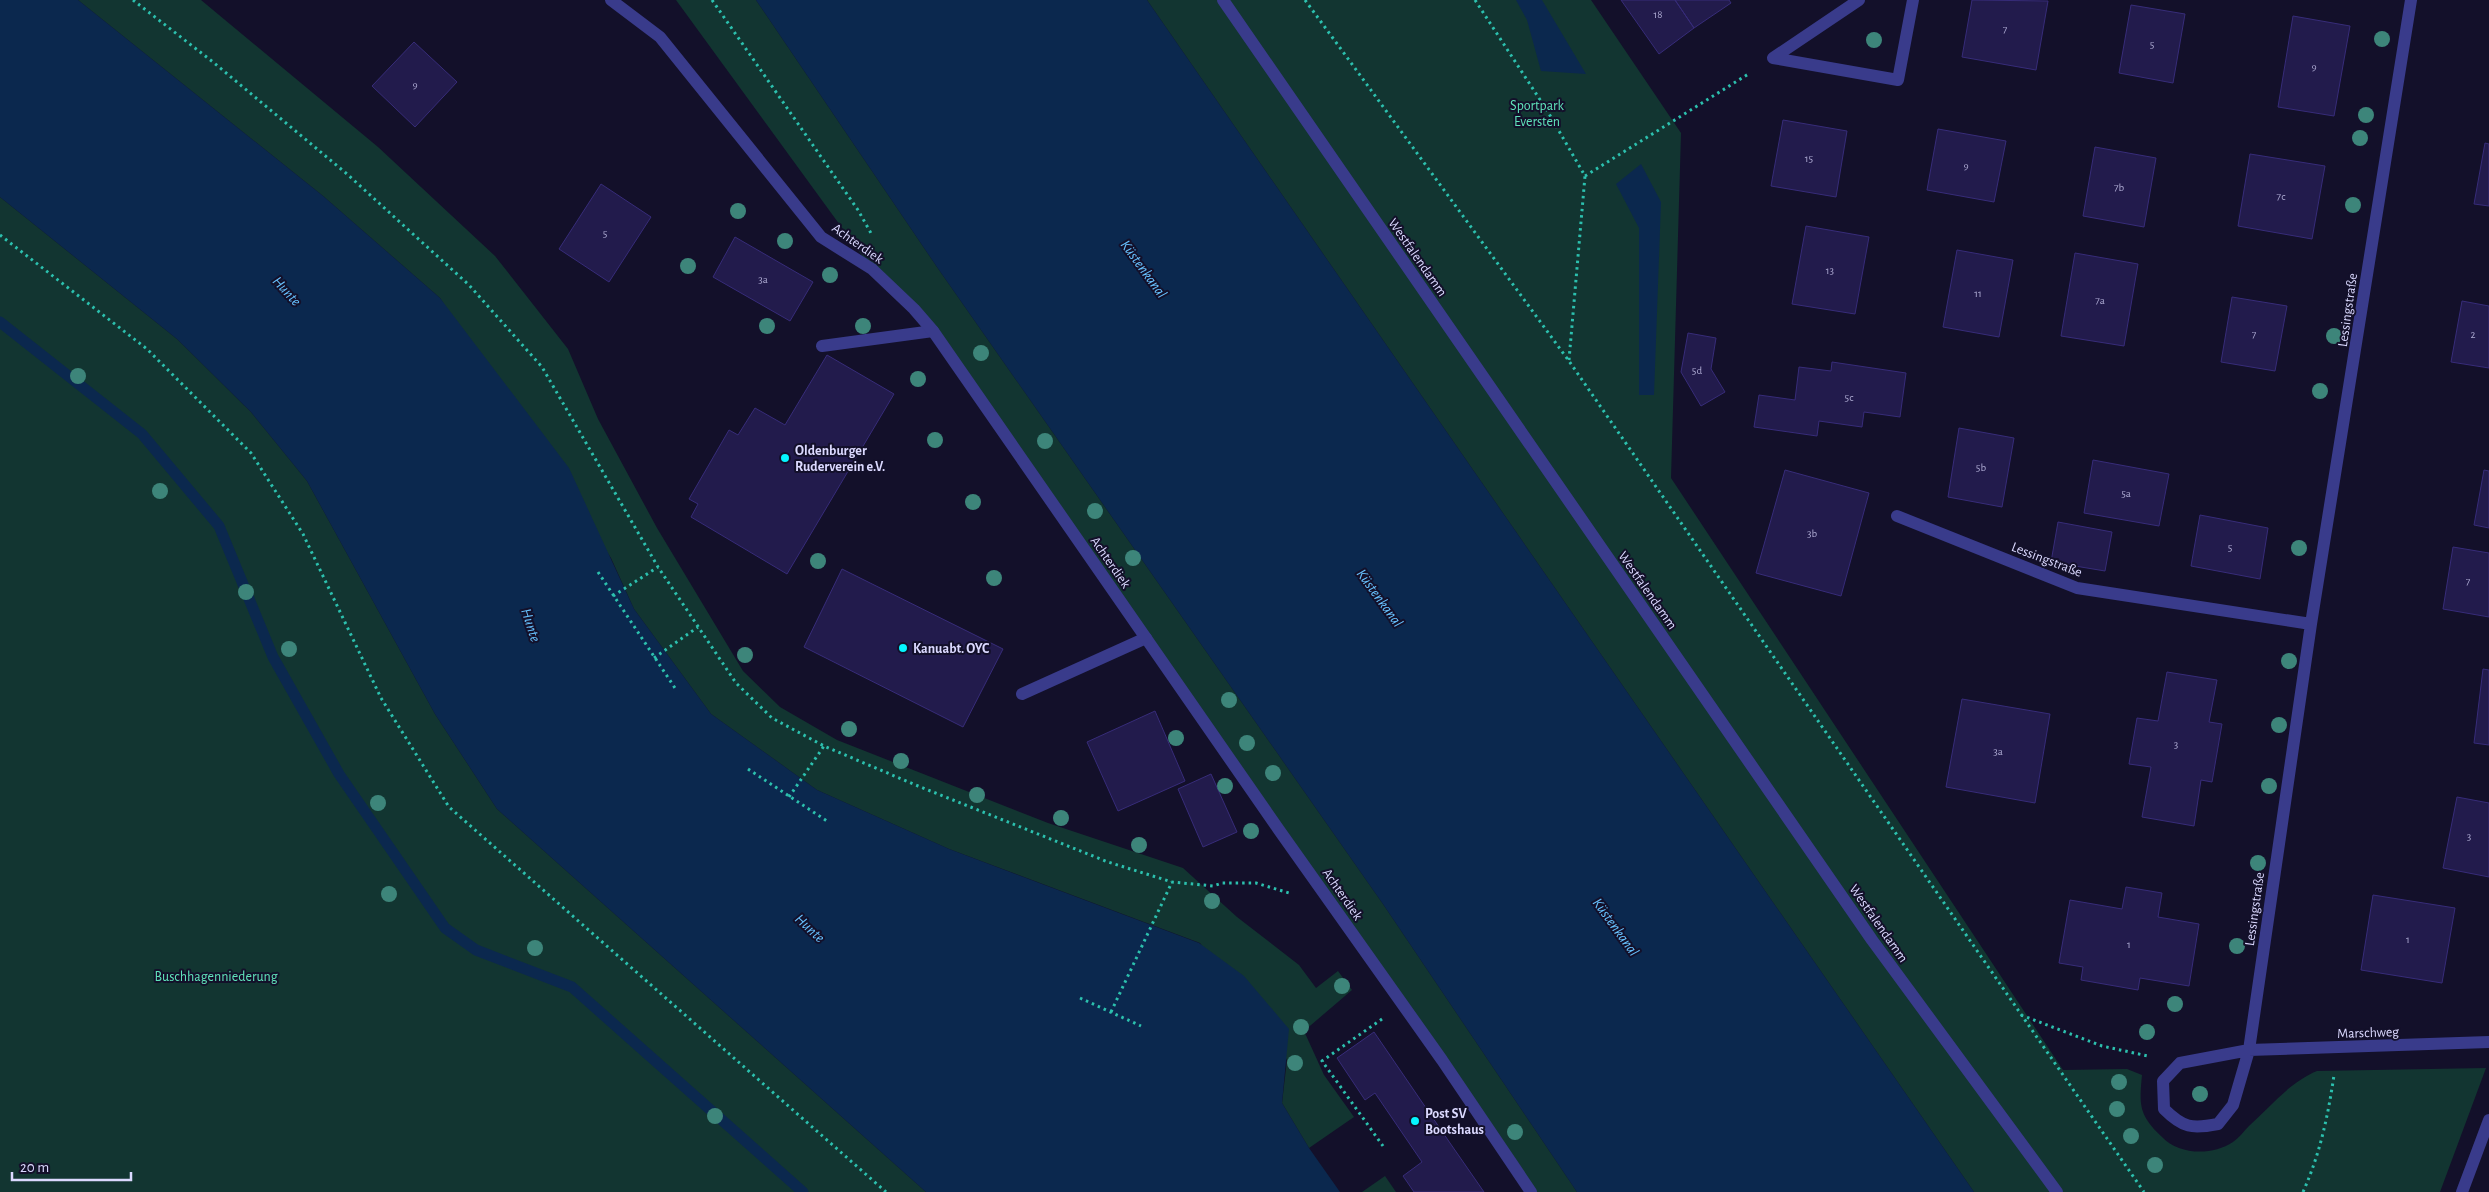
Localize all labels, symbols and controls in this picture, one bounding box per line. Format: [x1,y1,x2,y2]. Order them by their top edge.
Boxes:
house number: 18 [1654,9,1663,20]
house number: 7 [2003,24,2008,35]
house number: 5 [2150,39,2155,50]
house number: 9 [2311,61,2317,72]
house number: 9 [412,79,418,90]
park label: Sportpark Eversten [1510,99,1565,129]
house number: 15 [1805,153,1814,164]
house number: 9 [1963,160,1969,171]
house number: 7b [2114,182,2124,193]
house number: 7c [2277,191,2286,202]
street label: Westfalendamm [1385,216,1449,299]
street label: Achterdiek [829,221,886,267]
house number: 5 [603,228,608,239]
water label: Küstenkanal [1118,238,1170,301]
house number: 13 [1826,265,1835,276]
street label: Lessingstraße [2336,272,2360,348]
water label: Hunte [270,274,304,309]
house number: 3a [758,274,768,285]
house number: 11 [1974,288,1982,299]
house number: 7a [2095,295,2105,306]
house number: 7 [2252,329,2257,340]
house number: 2 [2470,329,2476,340]
house number: 5d [1692,365,1702,376]
house number: 5c [1845,392,1854,403]
place label: Oldenburger Ruderverein e.V. [795,444,885,474]
marker: Oldenburger Ruderverein e.V. [779,452,791,464]
house number: 5b [1976,462,1986,473]
house number: 5a [2121,488,2131,499]
house number: 3b [1807,528,1817,539]
street label: Achterdiek [1087,534,1133,591]
street label: Lessingstraße [2009,540,2084,580]
house number: 5 [2228,542,2233,553]
street label: Westfalendamm [1615,549,1679,632]
water label: Küstenkanal [1354,567,1406,630]
house number: 7 [2466,576,2471,587]
water label: Hunte [518,607,543,644]
marker: Kanuabt. OYC [897,642,909,654]
place label: Kanuabt. OYC [913,642,990,656]
house number: 3 [2174,739,2179,750]
house number: 3a [1993,746,2003,757]
house number: 3 [2467,831,2472,842]
street label: Achterdiek [1319,866,1365,923]
street label: Lessingstraße [2243,871,2267,947]
street label: Westfalendamm [1846,882,1910,965]
water label: Küstenkanal [1590,896,1642,959]
water label: Hunte [792,911,828,946]
house number: 1 [2406,934,2410,945]
house number: 1 [2127,939,2131,950]
park label: Buschhagenniederung [155,970,278,984]
street label: Marschweg [2337,1025,2399,1041]
place label: Post SV Bootshaus [1425,1107,1484,1137]
marker: Post SV Bootshaus [1409,1115,1421,1127]
scale bar [12,1150,131,1182]
text: 20 m [20,1160,49,1175]

